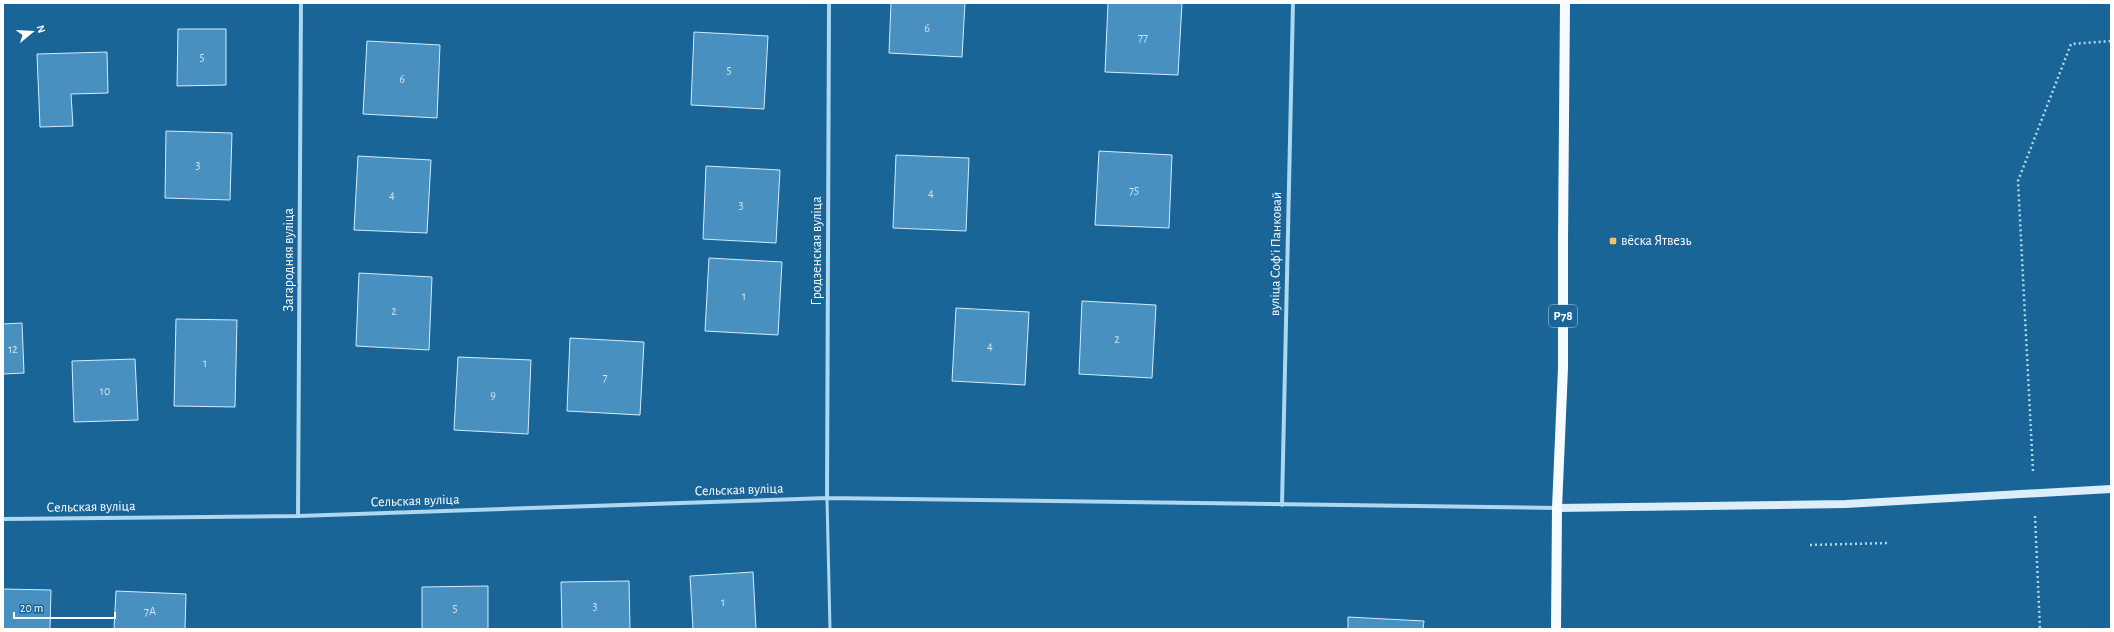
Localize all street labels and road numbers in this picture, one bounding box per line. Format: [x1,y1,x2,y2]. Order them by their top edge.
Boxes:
street label: вуліца Софʼі Панковай [1268,192,1284,316]
street label: Гродзенская вуліца [810,196,824,306]
street label: Загародняя вуліца [282,208,296,312]
road number: Р78 [1549,305,1577,327]
street label: Сельская вуліца [694,481,784,499]
street label: Сельская вуліца [370,492,460,510]
street label: Сельская вуліца [46,499,136,515]

